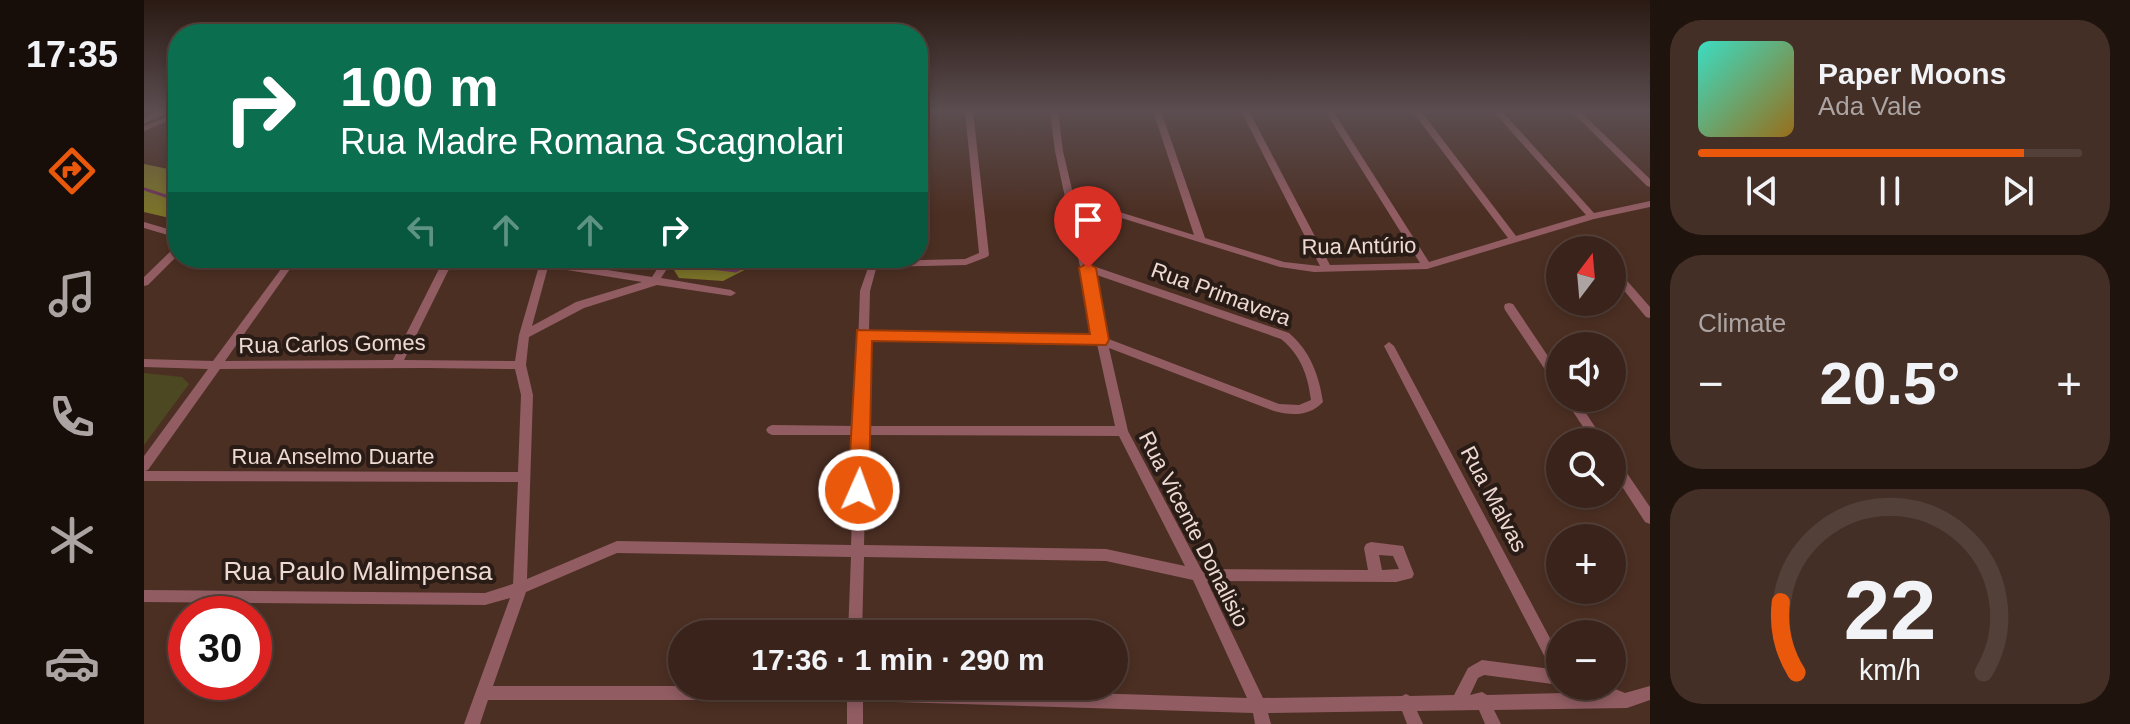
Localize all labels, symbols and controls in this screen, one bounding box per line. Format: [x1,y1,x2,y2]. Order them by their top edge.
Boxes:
text: 17:35 [26,34,118,75]
text: 100 m [340,55,499,118]
icon: right [208,56,312,160]
text: Paper Moons [1818,57,2006,90]
text: Ada Vale [1818,91,1922,121]
text: Rua Madre Romana Scagnolari [340,121,844,162]
icon: directions [44,143,100,199]
icon: previous [1740,169,1784,213]
icon: pause [1868,169,1912,213]
icon: next [1996,169,2040,213]
pin [1054,186,1122,268]
icon: arrive [1066,198,1110,242]
icon: left [400,208,444,252]
icon: ahead [484,208,528,252]
icon: ahead [568,208,612,252]
icon: right [652,208,696,252]
street label: Rua Antúrio [1301,232,1417,260]
north arrow [1546,236,1626,316]
map controls [1546,236,1626,700]
street label: Rua Primavera [1148,257,1295,331]
icon: music [44,266,100,322]
text: Climate [1698,308,1786,338]
street label: Rua Carlos Gomes [238,330,426,358]
button: sound [1546,332,1626,412]
text: 20.5° [1820,350,1960,417]
text: − [1698,359,1724,408]
text: + [2056,359,2082,408]
icon: phone [44,389,100,445]
street label: Rua Vicente Donalisio [1134,427,1254,631]
button: search [1546,428,1626,508]
street label: Rua Malvas [1456,442,1532,556]
street label: Rua Anselmo Duarte [232,444,435,469]
position arrow [817,448,901,532]
icon: climate [44,512,100,568]
button: + [1546,524,1626,604]
street label: Rua Paulo Malimpensa [224,556,493,586]
text: 22 [1844,563,1936,656]
speed limit sign: 30 [168,596,272,700]
button: − [1546,620,1626,700]
icon: car [44,635,100,691]
text: 17:36 · 1 min · 290 m [751,643,1045,676]
text: km/h [1859,654,1921,686]

